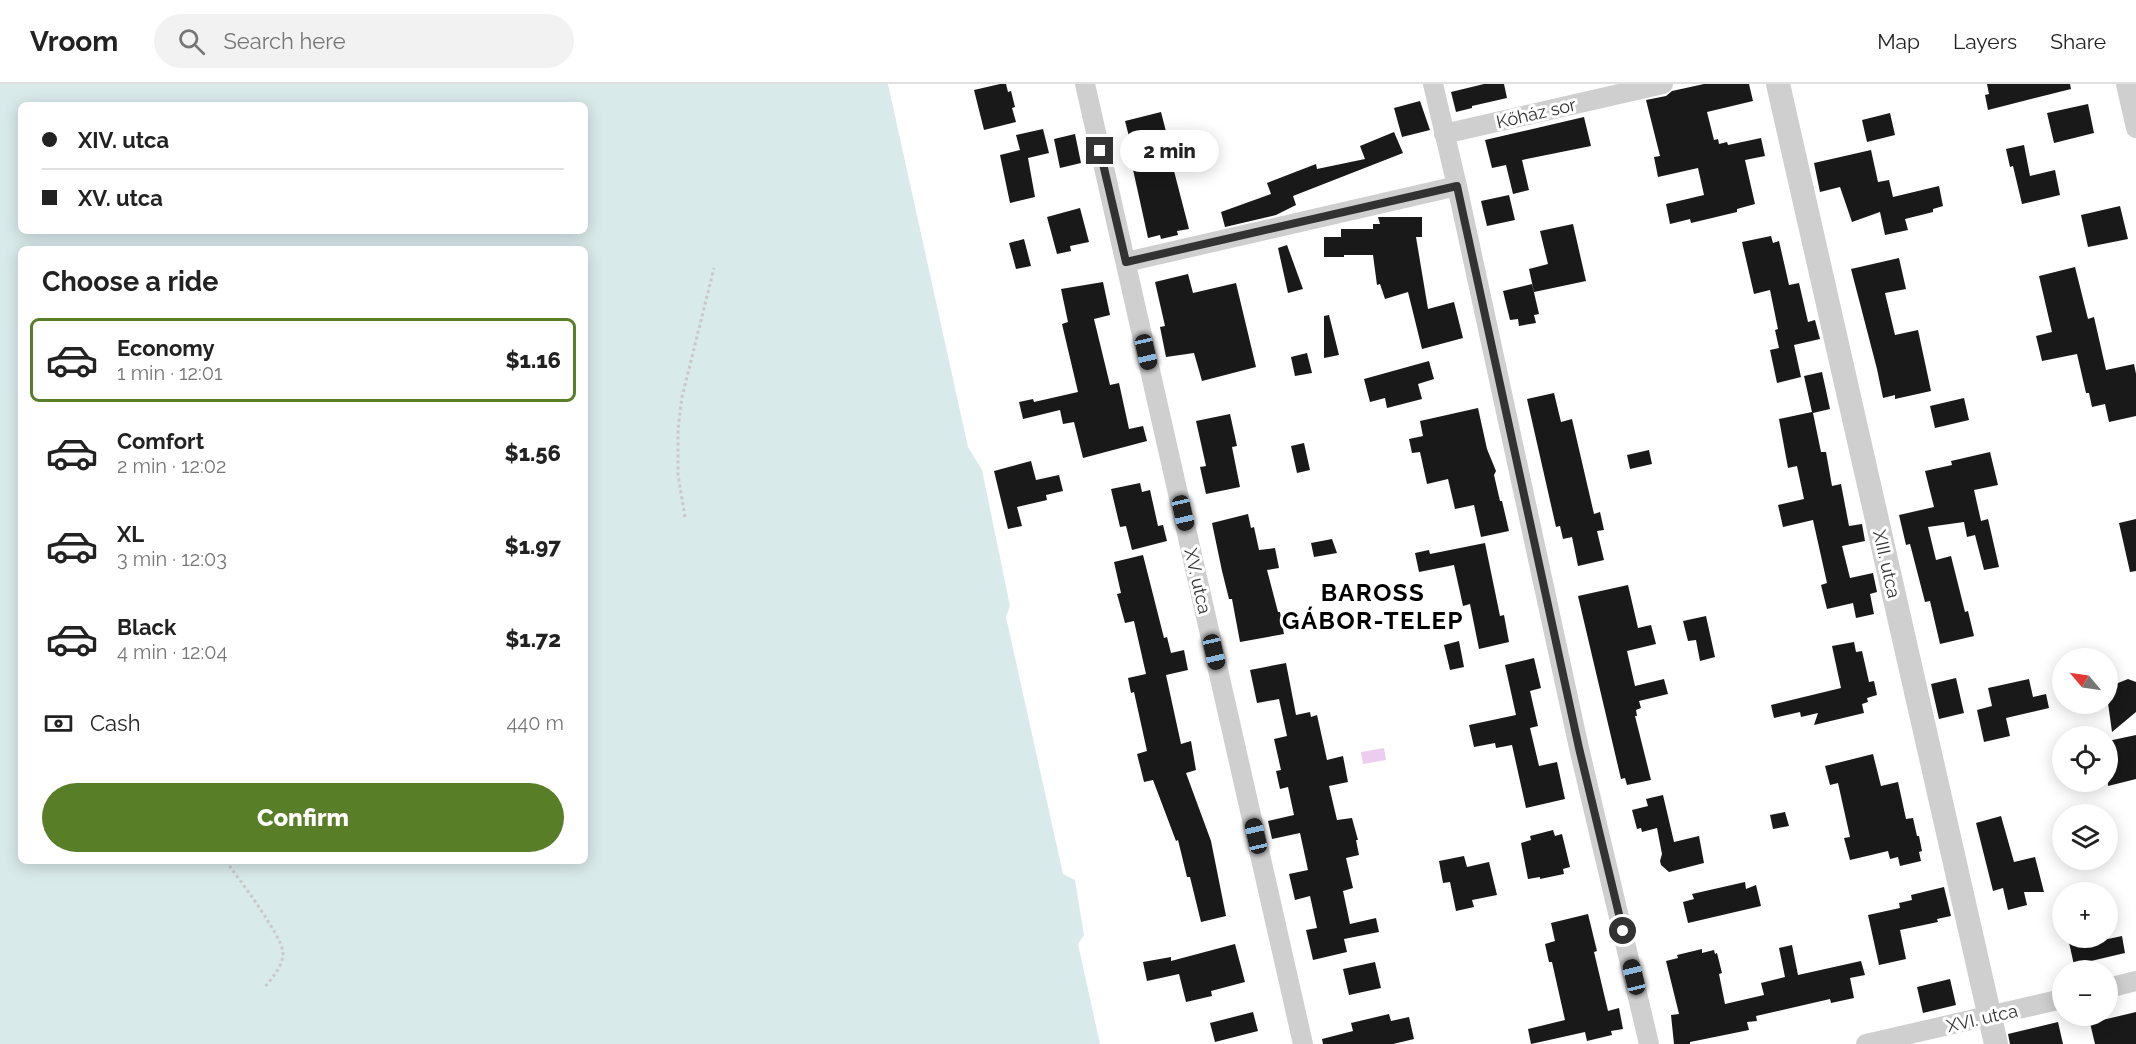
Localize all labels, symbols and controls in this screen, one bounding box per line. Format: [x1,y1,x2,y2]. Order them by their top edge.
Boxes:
search box [154,14,574,68]
text: Vroom [30,25,118,58]
icon: search [175,25,208,58]
text: Search here [223,28,346,54]
text: Map [1877,29,1920,54]
text: Layers [1953,29,2017,54]
text: Share [2050,29,2106,54]
street label: Kőház sor [1494,93,1579,132]
text: XIV. utca [78,127,169,153]
callout: 2 min [1121,130,1220,172]
route end [1086,137,1113,164]
text: 2 min [1143,139,1196,163]
text: XV. utca [78,185,163,211]
text: Choose a ride [42,266,218,297]
car [1133,332,1159,372]
icon: car [45,333,99,387]
text: Economy [117,335,215,361]
text: $1.16 [505,347,561,373]
text: 1 min · 12:01 [117,361,223,385]
icon: car [45,426,99,480]
text: Comfort [117,428,204,454]
text: $1.56 [505,440,561,466]
text: 2 min · 12:02 [117,454,226,478]
car [1170,493,1196,533]
icon: car [45,519,99,573]
text: XL [117,521,144,547]
street label: XIII. utca [1869,528,1905,600]
text: $1.97 [505,533,561,559]
street label: XV. utca [1180,546,1216,616]
text: 3 min · 12:03 [117,547,227,571]
district label: BAROSS GÁBOR-TELEP [1282,578,1464,635]
icon: car [45,612,99,666]
text: Black [117,614,176,640]
text: $1.72 [505,626,561,652]
car [1201,632,1227,672]
text: 4 min · 12:04 [117,640,227,664]
north arrow [2052,648,2118,714]
map controls [2052,648,2118,1026]
icon: cash [42,707,75,740]
text: Cash [90,710,141,736]
text: 440 m [506,711,564,735]
button: locate [2052,726,2118,792]
button: Confirm [42,783,564,852]
button: layers [2052,804,2118,870]
car [1243,816,1269,856]
button: + [2052,882,2118,948]
route start [1609,917,1636,944]
car [1621,957,1647,997]
button: − [2052,960,2118,1026]
street label: XVI. utca [1944,1000,2020,1036]

